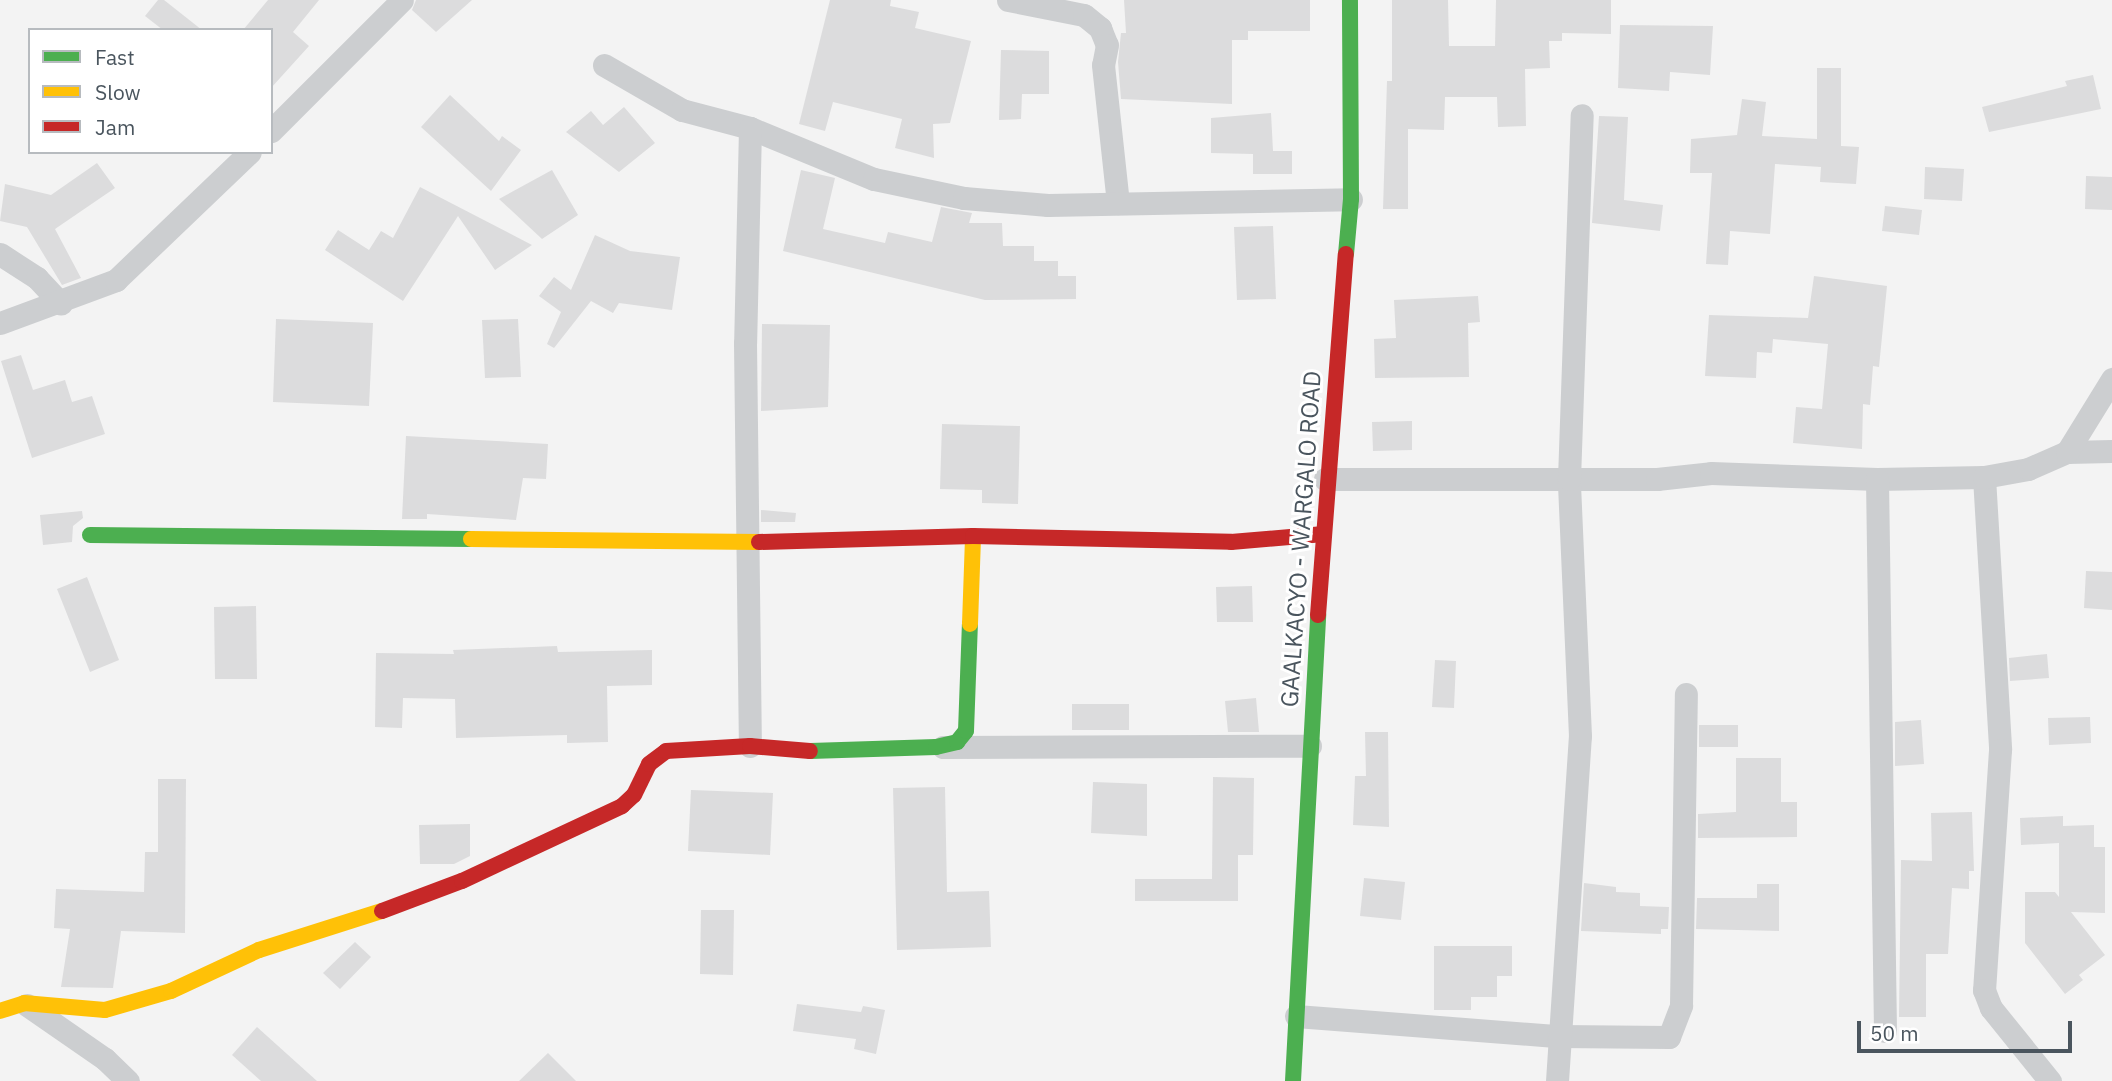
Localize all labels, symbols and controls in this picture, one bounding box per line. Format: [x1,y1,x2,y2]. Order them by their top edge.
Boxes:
legend [28,28,273,154]
text: Fast [95,43,135,71]
text: Slow [95,78,141,106]
text: Jam [95,113,135,141]
street label: GAALKACYO - WARGALO ROAD [1275,370,1327,708]
scale bar [1860,1007,2075,1052]
text: 50 m [1870,1019,1919,1047]

